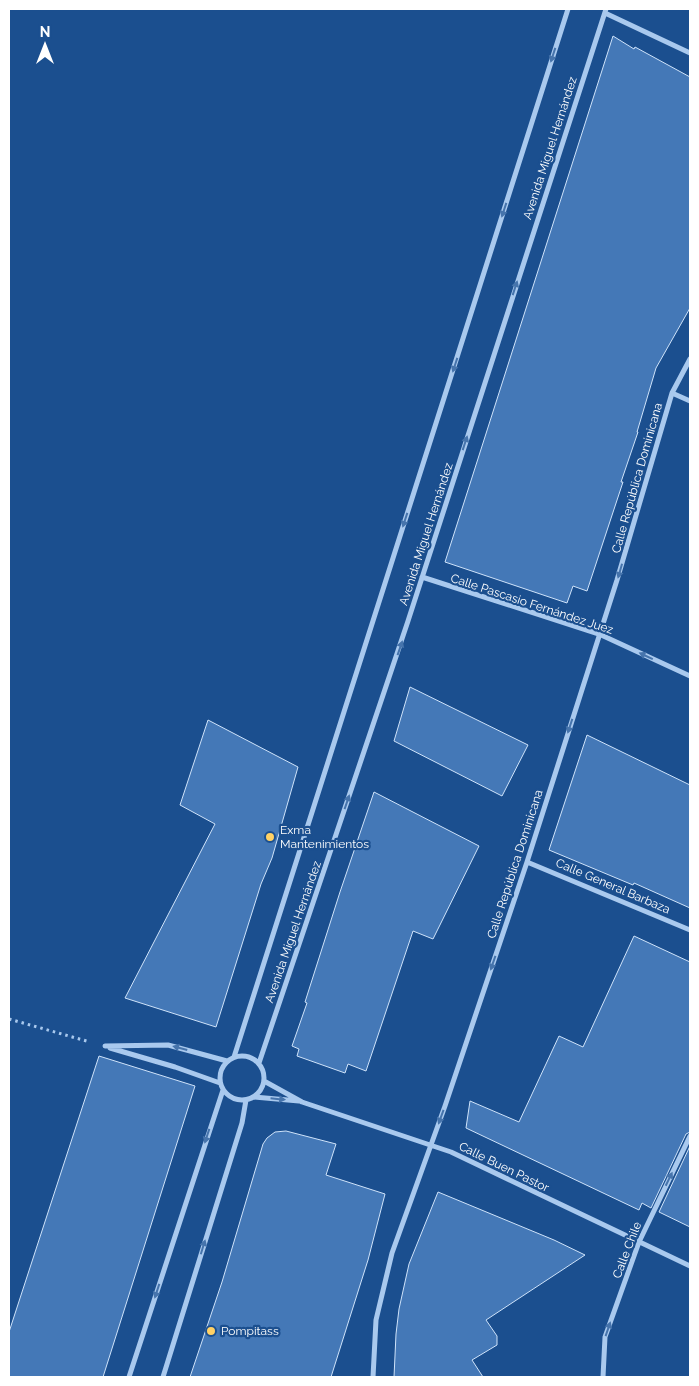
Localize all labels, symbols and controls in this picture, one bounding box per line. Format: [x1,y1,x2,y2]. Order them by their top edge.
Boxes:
north arrow [20,20,70,70]
text: N [40,24,50,40]
one-way arrow [549,48,557,63]
street label: Avenida Miguel Hernández [520,75,580,221]
one-way arrow [500,203,508,218]
one-way arrow [512,281,520,296]
one-way arrow [450,357,458,372]
street label: Calle República Dominicana [609,401,665,555]
one-way arrow [462,435,470,450]
street label: Avenida Miguel Hernández [396,461,456,607]
one-way arrow [401,512,409,527]
one-way arrow [616,563,624,578]
street label: Calle Pascasio Fernández Juez [449,571,615,637]
one-way arrow [396,640,404,655]
one-way arrow [639,651,653,659]
one-way arrow [566,718,574,733]
street label: Calle República Dominicana [484,788,546,940]
one-way arrow [344,794,352,809]
place label: Exma Mantenimientos [280,823,369,851]
marker: Exma Mantenimientos [264,831,276,843]
street label: Calle General Barbaza [554,856,672,916]
street label: Avenida Miguel Hernández [262,859,324,1005]
one-way arrow [489,956,496,971]
one-way arrow [172,1044,187,1052]
one-way arrow [271,1095,287,1103]
one-way arrow [437,1110,444,1125]
one-way arrow [203,1129,210,1144]
street label: Calle Buen Pastor [457,1139,552,1195]
one-way arrow [666,1172,674,1186]
street label: Calle Chile [610,1220,644,1280]
one-way arrow [200,1239,208,1254]
one-way arrow [153,1284,161,1299]
one-way arrow [604,1321,612,1336]
place label: Pompitass [221,1324,279,1338]
marker: Pompitass [205,1325,217,1337]

